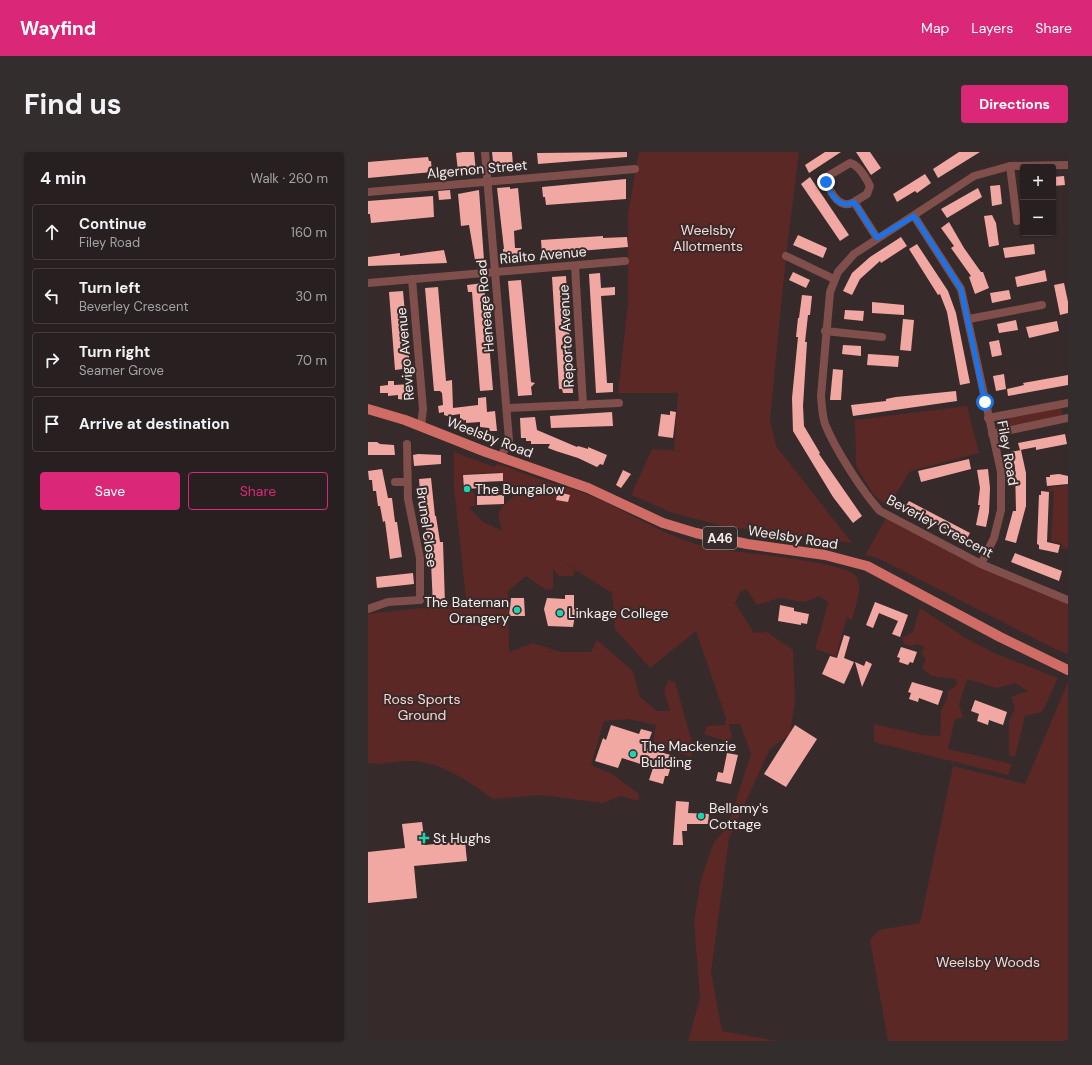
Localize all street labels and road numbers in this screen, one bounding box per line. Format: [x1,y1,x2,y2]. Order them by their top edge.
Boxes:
street label: Algernon Street [426,156,528,182]
street label: Rialto Avenue [499,242,587,268]
street label: Heneage Road [472,259,498,353]
street label: Reporto Avenue [554,284,578,388]
street label: Revigo Avenue [392,307,418,401]
street label: Weelsby Road [444,412,536,462]
street label: Filey Road [993,419,1023,487]
street label: Brunel Close [412,486,442,568]
street label: Beverley Crescent [884,490,996,562]
street label: Weelsby Road [747,521,839,553]
road number: A46 [703,527,737,549]

